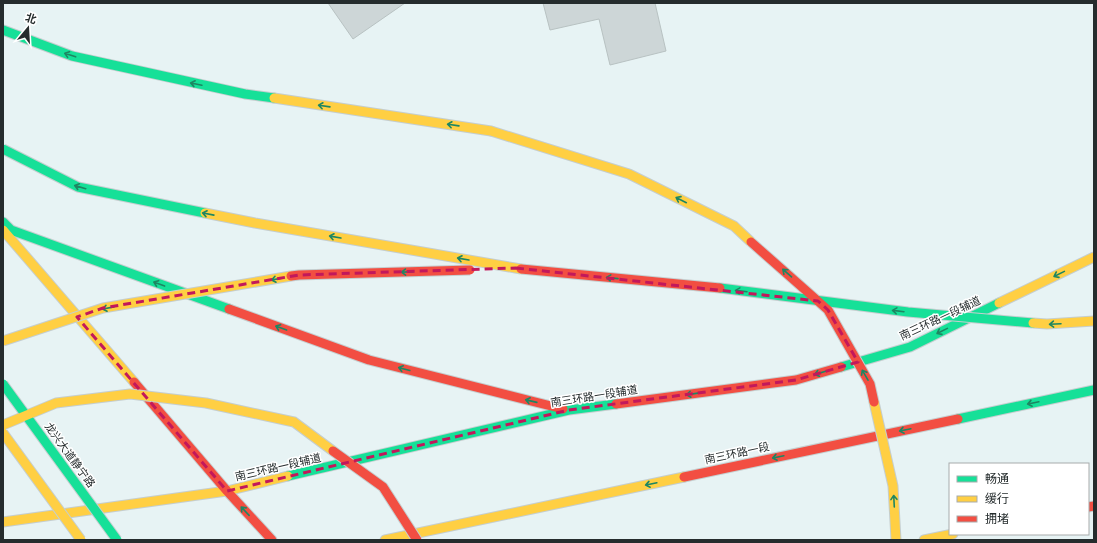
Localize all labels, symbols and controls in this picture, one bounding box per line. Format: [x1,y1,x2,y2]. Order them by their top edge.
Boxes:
north arrow [8,8,48,48]
text: 北 [24,9,39,27]
one-way arrow [63,51,76,58]
one-way arrow [190,79,203,87]
one-way arrow [318,102,331,110]
one-way arrow [447,121,460,129]
one-way arrow [74,183,87,190]
one-way arrow [675,196,687,203]
one-way arrow [201,209,214,217]
one-way arrow [329,233,342,241]
one-way arrow [457,255,470,263]
one-way arrow [401,268,414,276]
one-way arrow [782,269,792,278]
one-way arrow [1053,271,1065,278]
one-way arrow [606,274,619,281]
one-way arrow [271,275,284,283]
one-way arrow [154,279,166,287]
one-way arrow [735,287,748,295]
street label: 南三环路一段辅道 [897,292,983,343]
one-way arrow [101,304,114,312]
one-way arrow [892,307,905,315]
one-way arrow [1049,320,1062,327]
one-way arrow [275,324,288,331]
one-way arrow [937,328,949,335]
one-way arrow [398,365,411,373]
one-way arrow [861,369,869,381]
one-way arrow [813,370,826,377]
street label: 南三环路一段辅道 [549,381,639,410]
one-way arrow [686,390,699,398]
one-way arrow [524,397,537,404]
one-way arrow [1026,399,1039,407]
street label: 龙兴大道静宁路 [42,419,99,490]
one-way arrow [899,426,912,434]
street label: 南三环路一段 [703,438,771,467]
street label: 南三环路一段辅道 [233,449,322,484]
one-way arrow [772,453,785,461]
legend [949,463,1089,535]
text: 畅通 [985,470,1009,486]
one-way arrow [645,480,658,488]
text: 缓行 [985,490,1009,506]
one-way arrow [890,495,898,508]
one-way arrow [241,506,250,517]
text: 拥堵 [985,510,1009,526]

